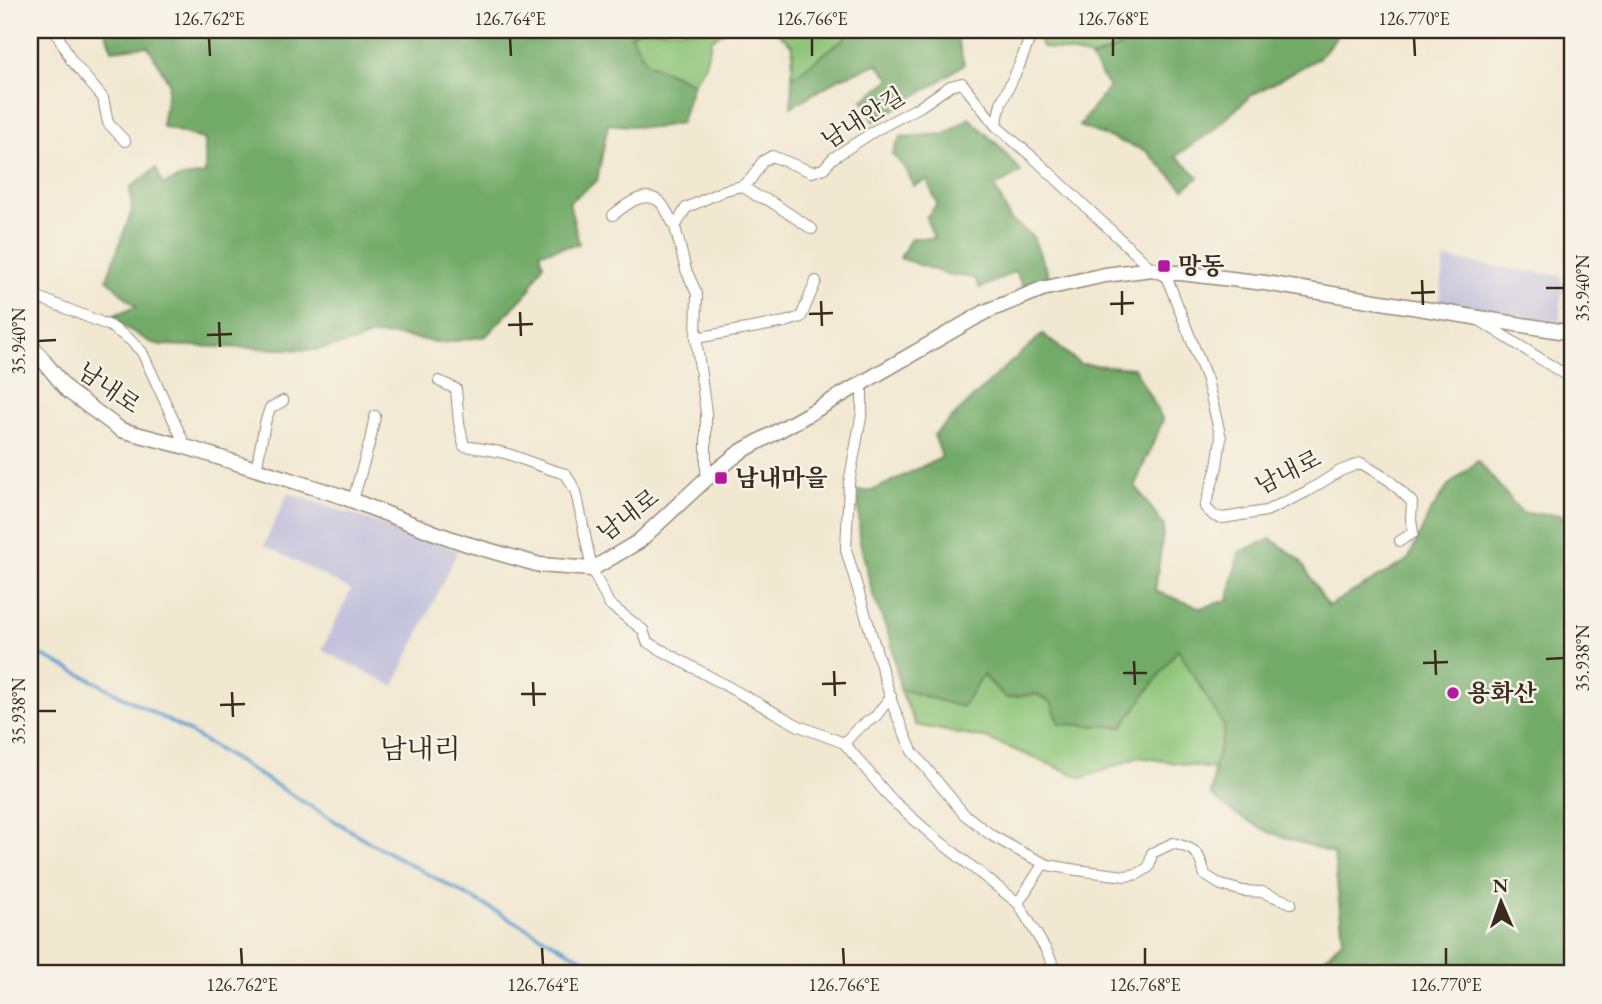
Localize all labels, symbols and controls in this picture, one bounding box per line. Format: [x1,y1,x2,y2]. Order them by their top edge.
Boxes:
text: 126.762°E [173,7,245,30]
text: 126.764°E [474,7,546,30]
text: 126.766°E [776,7,848,30]
text: 126.768°E [1077,7,1149,30]
text: 126.770°E [1378,7,1450,30]
street label: 남내안길 [815,80,910,155]
place label: 망동 [1178,250,1224,281]
text: 35.940°N [1571,254,1594,321]
marker: 망동 [1156,258,1172,274]
text: 35.940°N [7,307,30,374]
street label: 남내로 [72,355,147,420]
street label: 남내로 [1250,442,1326,501]
place label: 남내마을 [735,462,828,493]
marker: 남내마을 [713,470,729,486]
street label: 남내로 [591,481,665,548]
text: 35.938°N [1571,624,1594,691]
text: 35.938°N [7,677,30,744]
place label: 용화산 [1467,677,1537,708]
marker: 용화산 [1445,685,1461,701]
district label: 남내리 [379,730,461,766]
north arrow [1466,867,1536,937]
text: N [1492,873,1509,898]
text: 126.762°E [206,973,278,996]
text: 126.764°E [507,973,579,996]
text: 126.766°E [808,973,880,996]
text: 126.768°E [1109,973,1181,996]
text: 126.770°E [1410,973,1482,996]

